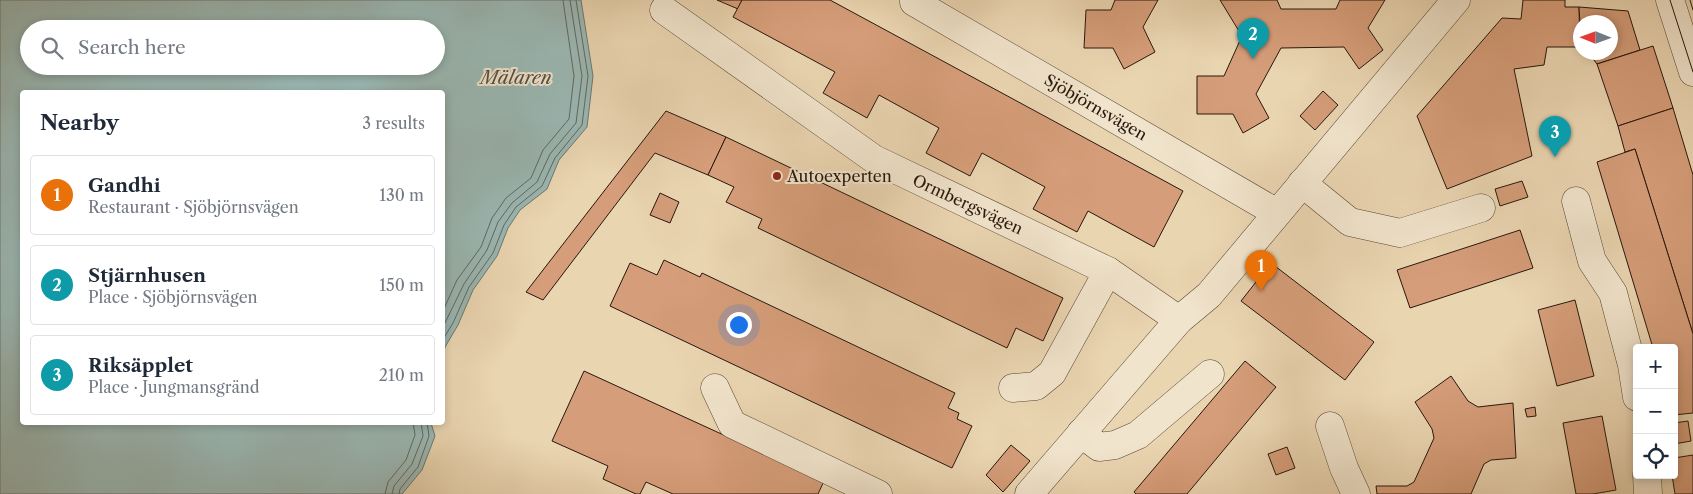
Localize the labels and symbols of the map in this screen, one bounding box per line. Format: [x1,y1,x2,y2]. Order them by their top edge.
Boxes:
north arrow [1573,15,1618,60]
pin: 2 [1237,18,1269,59]
water label: Mälaren [478,67,552,89]
street label: Sjöbjörnsvägen [1041,69,1151,145]
pin: 3 [1539,116,1571,157]
place label: Autoexperten [786,166,892,186]
marker: Autoexperten [771,170,783,182]
street label: Ormbergsvägen [910,170,1026,238]
pin: 1 [1245,250,1277,291]
your location [726,312,752,338]

